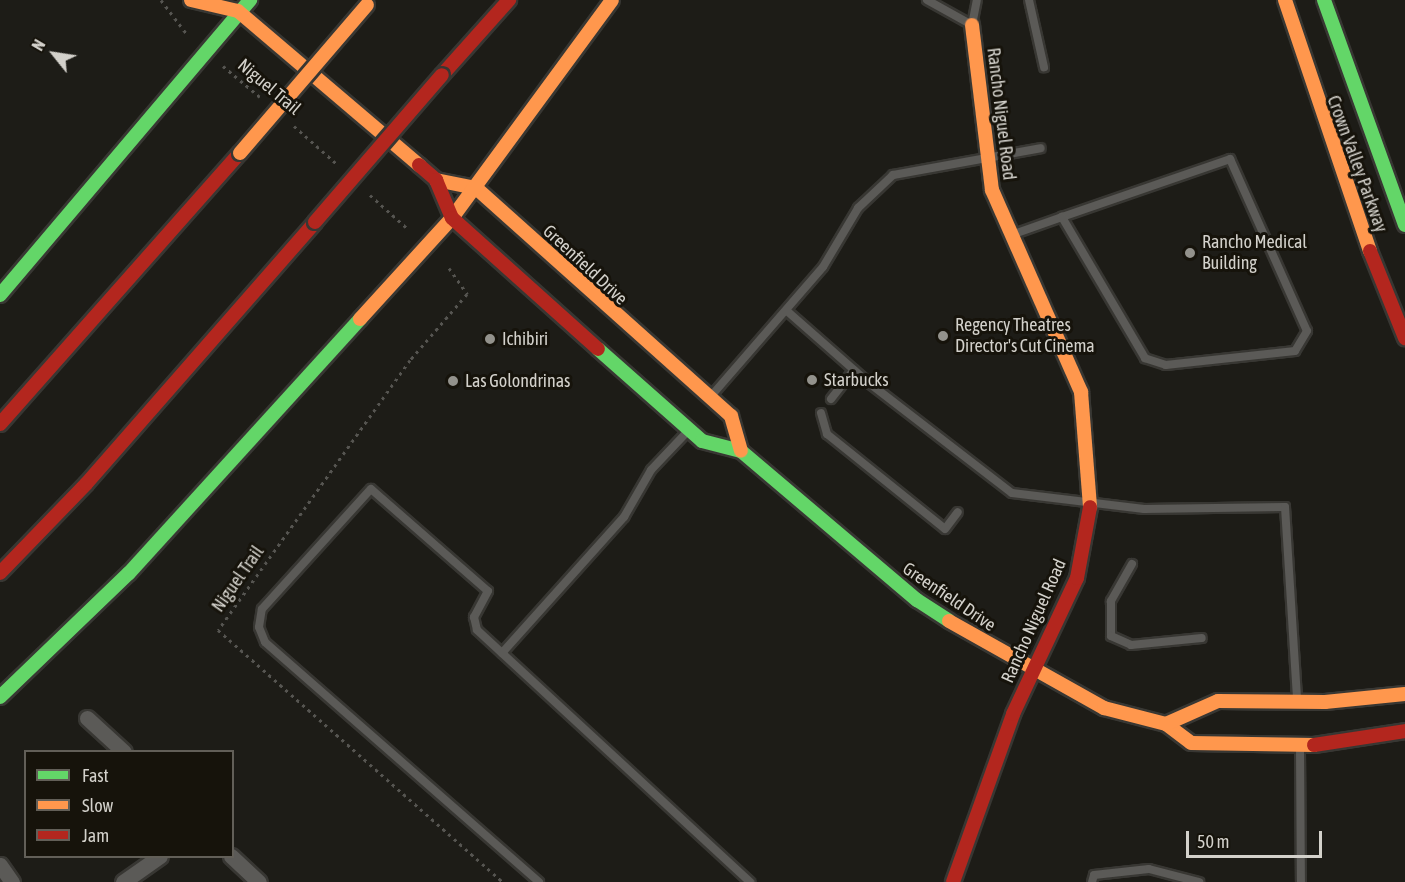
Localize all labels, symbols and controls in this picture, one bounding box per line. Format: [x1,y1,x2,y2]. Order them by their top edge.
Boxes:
north arrow [24,24,84,84]
text: N [28,36,49,54]
street label: Rancho Niguel Road [982,46,1020,182]
street label: Niguel Trail [233,54,305,120]
street label: Crown Valley Parkway [1322,93,1392,235]
street label: Greenfield Drive [538,220,632,310]
place label: Rancho Medical Building [1202,232,1307,274]
marker: Rancho Medical Building [1183,246,1197,260]
place label: Regency Theatres Director's Cut Cinema [955,315,1095,358]
place label: Ichibiri [502,328,548,350]
marker: Regency Theatres Director's Cut Cinema [936,329,950,343]
marker: Ichibiri [483,332,497,346]
place label: Starbucks [824,369,889,391]
place label: Las Golondrinas [465,370,570,392]
marker: Starbucks [805,373,819,387]
marker: Las Golondrinas [446,374,460,388]
street label: Niguel Trail [207,542,269,616]
street label: Rancho Niguel Road [997,556,1071,686]
street label: Greenfield Drive [898,558,1000,636]
legend [24,750,234,858]
text: Fast [82,765,109,786]
text: Slow [82,795,113,816]
scale bar [1189,819,1326,857]
text: Jam [82,825,109,846]
text: 50 m [1197,831,1229,852]

